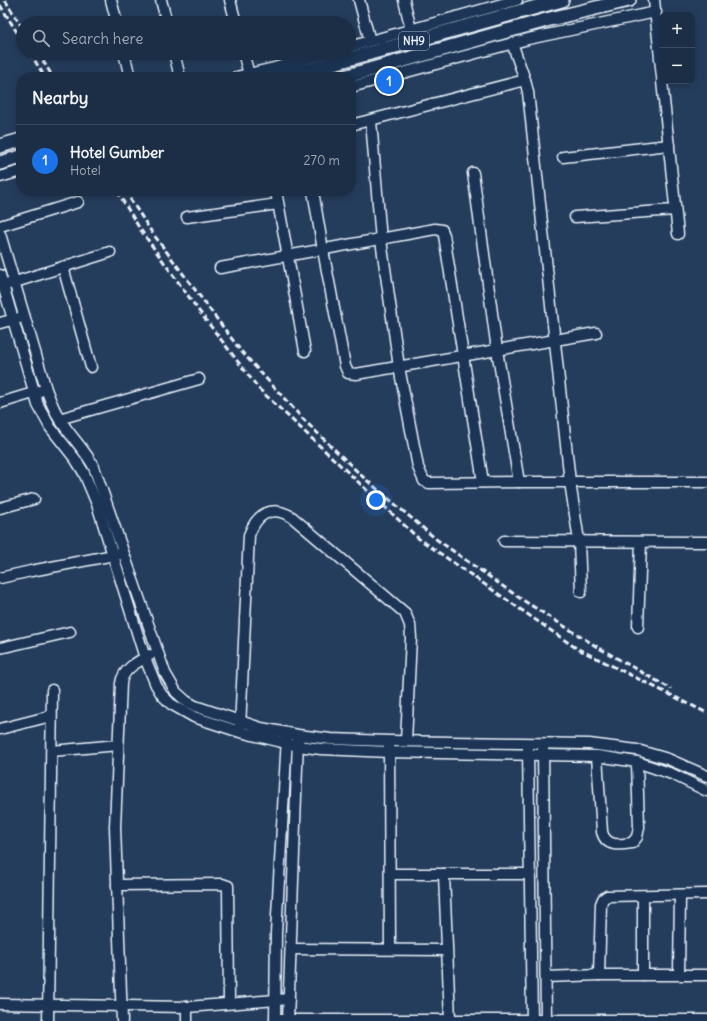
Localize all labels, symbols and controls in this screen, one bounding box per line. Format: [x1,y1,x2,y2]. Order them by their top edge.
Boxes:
map controls [659,12,695,84]
button: + [659,12,695,48]
search box [16,16,356,60]
icon: search [30,27,52,49]
text: Search here [62,29,143,48]
road number: NH9 [399,32,429,50]
button: − [659,48,695,84]
pin: 1 [376,66,402,96]
text: Nearby [32,87,88,109]
text: Hotel Gumber [70,143,164,162]
text: 1 [42,152,48,169]
text: 270 m [303,152,340,169]
text: Hotel [70,162,101,179]
your location [366,490,386,510]

